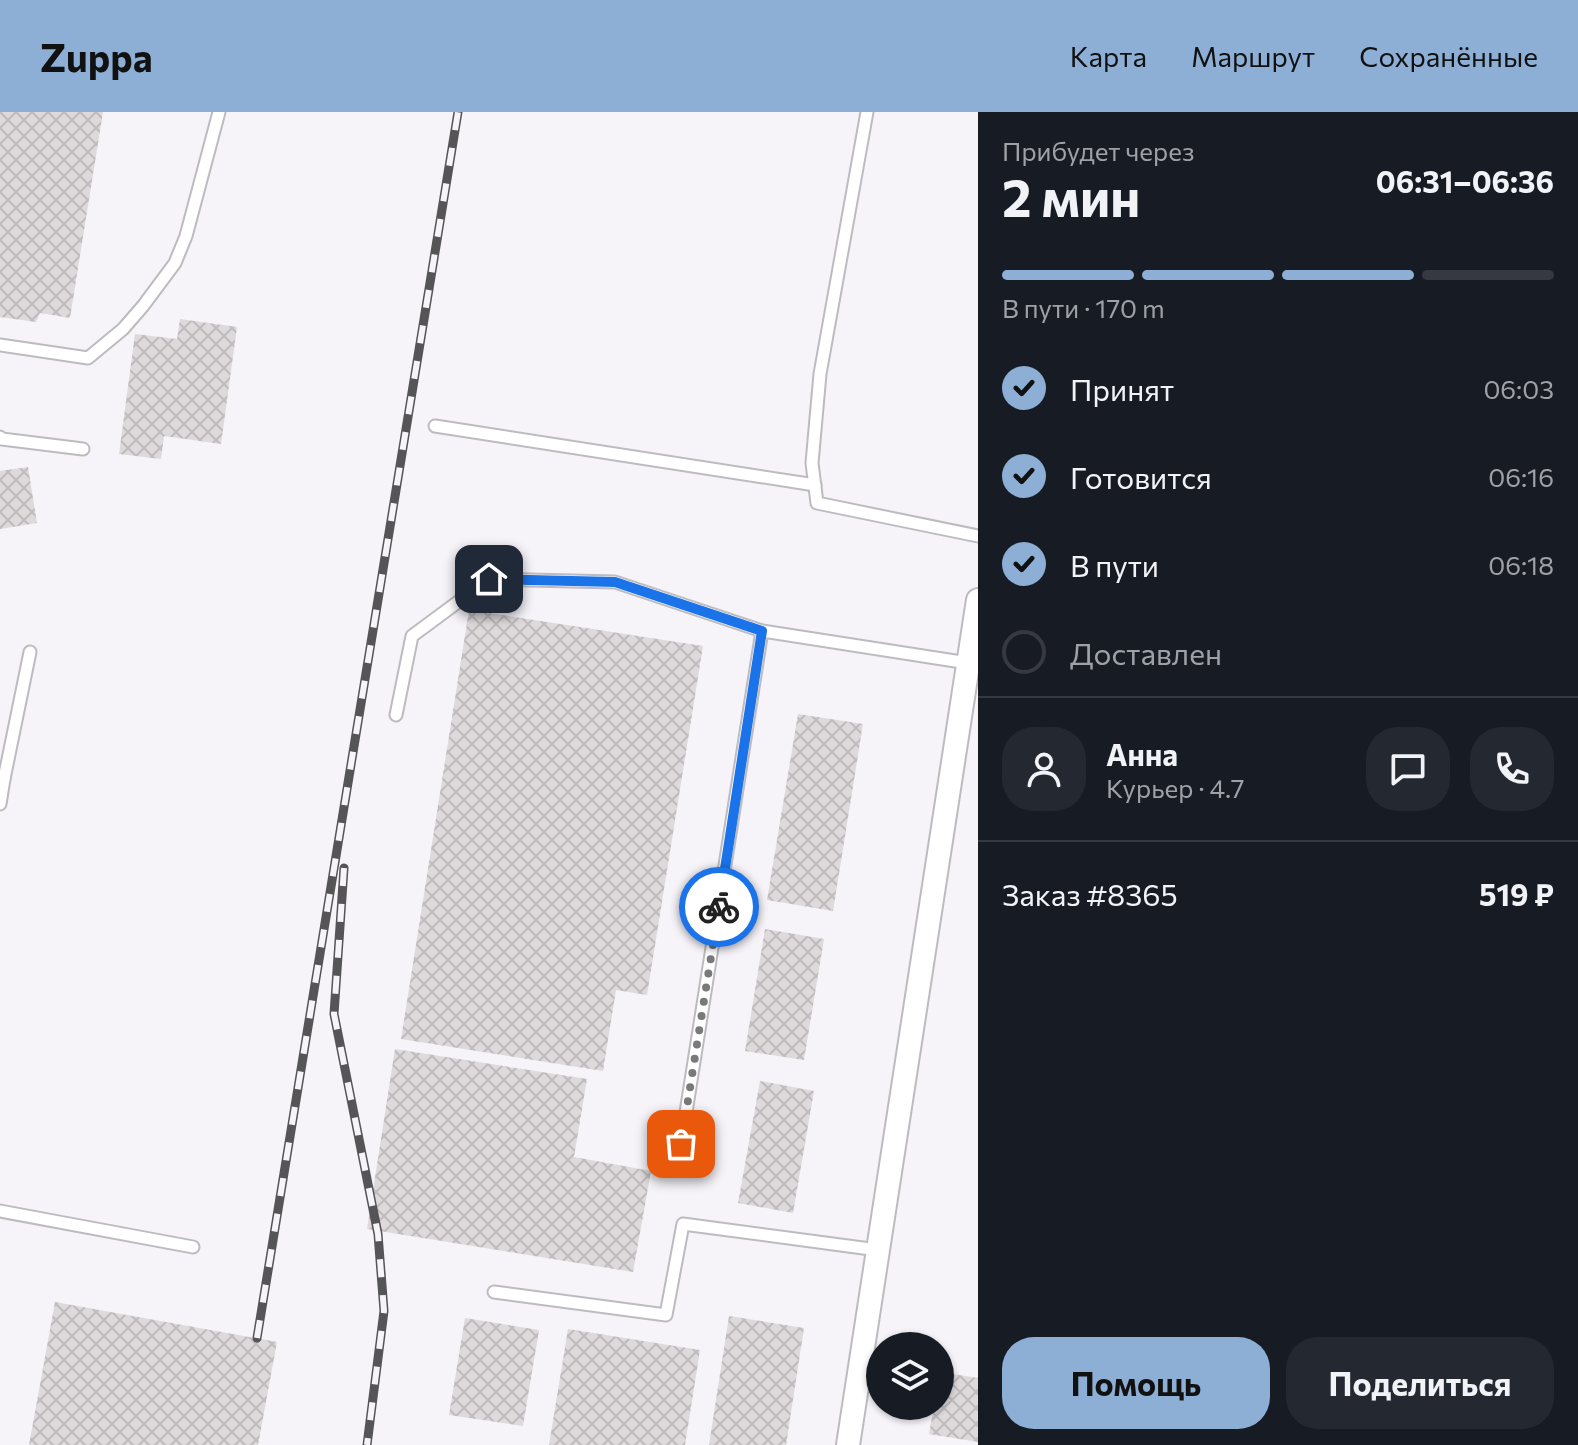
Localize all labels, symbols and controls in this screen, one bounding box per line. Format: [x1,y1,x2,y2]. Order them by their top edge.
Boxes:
text: Zuppa [40,33,153,80]
text: Карта [1070,39,1147,73]
text: Маршрут [1191,39,1315,73]
text: Сохранённые [1359,39,1538,73]
text: Прибудет через [1002,135,1195,166]
text: 06:31–06:36 [1376,162,1554,199]
text: 2 мин [1002,164,1140,228]
text: В пути · 170 m [1002,292,1165,323]
icon: check [1002,366,1046,410]
text: Принят [1070,370,1174,407]
text: 06:03 [1483,373,1554,404]
icon: check [1002,454,1046,498]
text: Готовится [1070,458,1212,495]
text: 06:16 [1488,461,1554,492]
icon: check [1002,542,1046,586]
pin [455,545,523,613]
text: В пути [1070,546,1159,583]
text: 06:18 [1488,549,1554,580]
icon: home [467,557,511,601]
text: Доставлен [1070,634,1222,671]
button: person [1002,727,1086,811]
button: chat [1366,727,1450,811]
button: phone [1470,727,1554,811]
text: Анна [1106,735,1178,772]
text: Курьер · 4.7 [1106,772,1245,803]
courier [679,867,759,947]
text: Заказ #8365 [1002,875,1178,912]
text: 519 ₽ [1479,875,1554,912]
icon: bike [697,885,741,929]
pin [647,1110,715,1178]
icon: bag [659,1122,703,1166]
map controls [866,1332,954,1420]
button: layers [866,1332,954,1420]
button: Помощь [1002,1337,1270,1429]
button: Поделиться [1286,1337,1554,1429]

